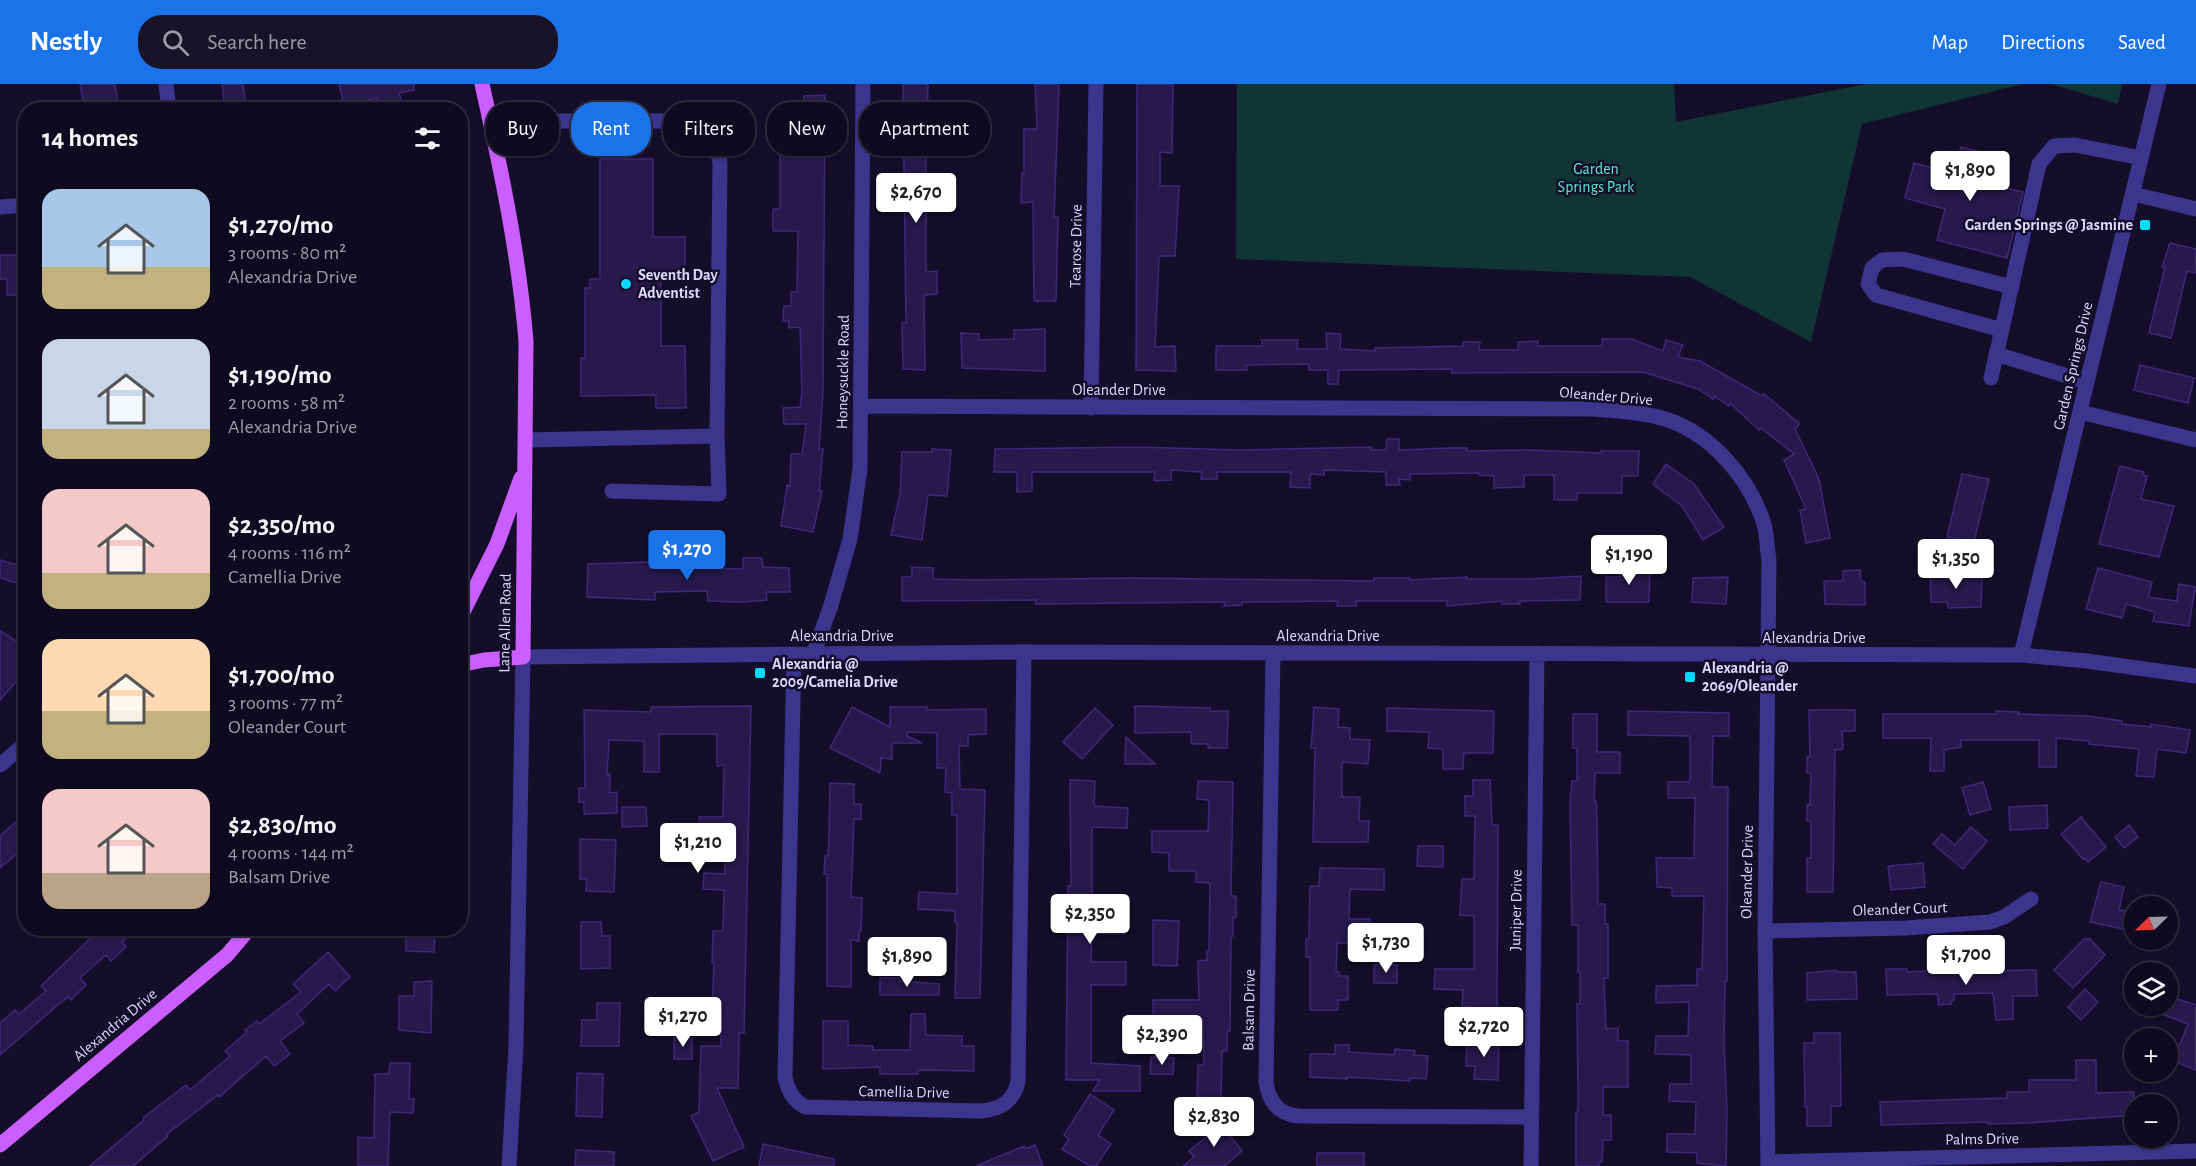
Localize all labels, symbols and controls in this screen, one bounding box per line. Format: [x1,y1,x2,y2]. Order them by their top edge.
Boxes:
search box [138,15,558,69]
icon: search [159,26,192,59]
text: Nestly [30,28,102,56]
text: Search here [207,31,307,53]
text: Map [1932,32,1968,53]
text: Directions [2001,32,2085,53]
text: Saved [2118,32,2166,53]
chip: Buy [486,102,559,156]
chip: Rent [571,102,651,156]
chip: Filters [663,102,755,156]
chip: New [767,102,847,156]
chip: Apartment [859,102,990,156]
icon: filters [411,122,444,155]
text: 14 homes [42,125,138,151]
pin: $1,890 [1921,151,2019,202]
text: $1,890 [1945,160,1995,180]
park label: Garden Springs Park [1558,161,1635,195]
pin: $2,670 [867,173,965,224]
text: $2,670 [890,182,942,202]
street label: Tearose Drive [1067,204,1085,288]
text: $1,270/mo [228,212,333,238]
icon: home [90,213,162,285]
place label: Garden Springs @ Jasmine [1965,217,2133,233]
marker: Garden Springs @ Jasmine [2138,218,2152,232]
text: 3 rooms · 80 m² [228,243,346,263]
text: Alexandria Drive [228,267,357,287]
place label: Seventh Day Adventist [638,267,719,301]
marker: Seventh Day Adventist [619,277,633,291]
street label: Garden Springs Drive [2050,300,2096,432]
street label: Honeysuckle Road [834,315,853,429]
text: $1,190/mo [228,362,332,388]
icon: home [90,363,162,435]
street label: Oleander Drive [1072,382,1166,398]
street label: Oleander Drive [1559,384,1653,408]
text: 2 rooms · 58 m² [228,393,345,413]
text: Alexandria Drive [228,417,357,437]
text: $2,350/mo [228,512,335,538]
icon: home [90,513,162,585]
pin: $1,270 [638,530,736,581]
pin: $1,190 [1580,535,1678,586]
text: $1,270 [662,539,712,559]
pin: $1,350 [1907,539,2005,590]
text: 4 rooms · 116 m² [228,543,351,563]
text: $1,190 [1605,544,1653,564]
text: $1,350 [1932,548,1980,568]
text: Camellia Drive [228,567,342,587]
street label: Lane Allen Road [496,573,514,673]
street label: Alexandria Drive [790,628,894,644]
street label: Alexandria Drive [1276,628,1380,644]
street label: Alexandria Drive [1762,630,1866,646]
place label: Alexandria @ 2009/Camelia Drive [772,656,898,690]
place label: Alexandria @ 2069/Oleander [1702,660,1798,694]
text: $1,700/mo [228,662,335,688]
icon: home [90,663,162,735]
marker: Alexandria @ 2009/Camelia Drive [753,666,767,680]
marker: Alexandria @ 2069/Oleander [1683,670,1697,684]
text: 3 rooms · 77 m² [228,693,343,713]
text: Oleander Court [228,717,346,737]
text: $2,830/mo [228,812,337,838]
icon: home [90,813,162,885]
pin: $1,210 [649,823,747,874]
street label: Oleander Drive [1738,825,1756,919]
text: $1,210 [674,832,722,852]
text: 4 rooms · 144 m² [228,843,354,863]
text: Balsam Drive [228,867,330,887]
street label: Juniper Drive [1507,869,1525,951]
pin: $2,350 [1041,894,1139,945]
north arrow [2124,896,2178,950]
map controls [2124,896,2178,1148]
street label: Oleander Court [1852,899,1948,919]
text: $2,350 [1065,903,1115,923]
pin: $1,730 [1337,923,1435,974]
text: $1,730 [1362,932,1410,952]
pin: $1,700 [1917,935,2015,986]
pin: $1,890 [858,937,956,988]
text: $1,700 [1941,944,1991,964]
text: $1,890 [882,946,932,966]
button: layers [2124,962,2178,1016]
street label: Balsam Drive [1240,969,1258,1051]
street label: Alexandria Drive [70,986,160,1064]
pin: $1,270 [634,997,732,1048]
text: $1,270 [658,1006,708,1026]
pin: $2,720 [1435,1007,1533,1058]
pin: $2,390 [1113,1015,1211,1066]
text: $2,720 [1458,1016,1510,1036]
text: $2,390 [1136,1024,1188,1044]
button: + [2124,1028,2178,1082]
street label: Camellia Drive [858,1083,950,1101]
button: − [2124,1094,2178,1148]
pin: $2,830 [1165,1097,1263,1148]
text: $2,830 [1188,1106,1240,1126]
street label: Palms Drive [1945,1130,2019,1148]

